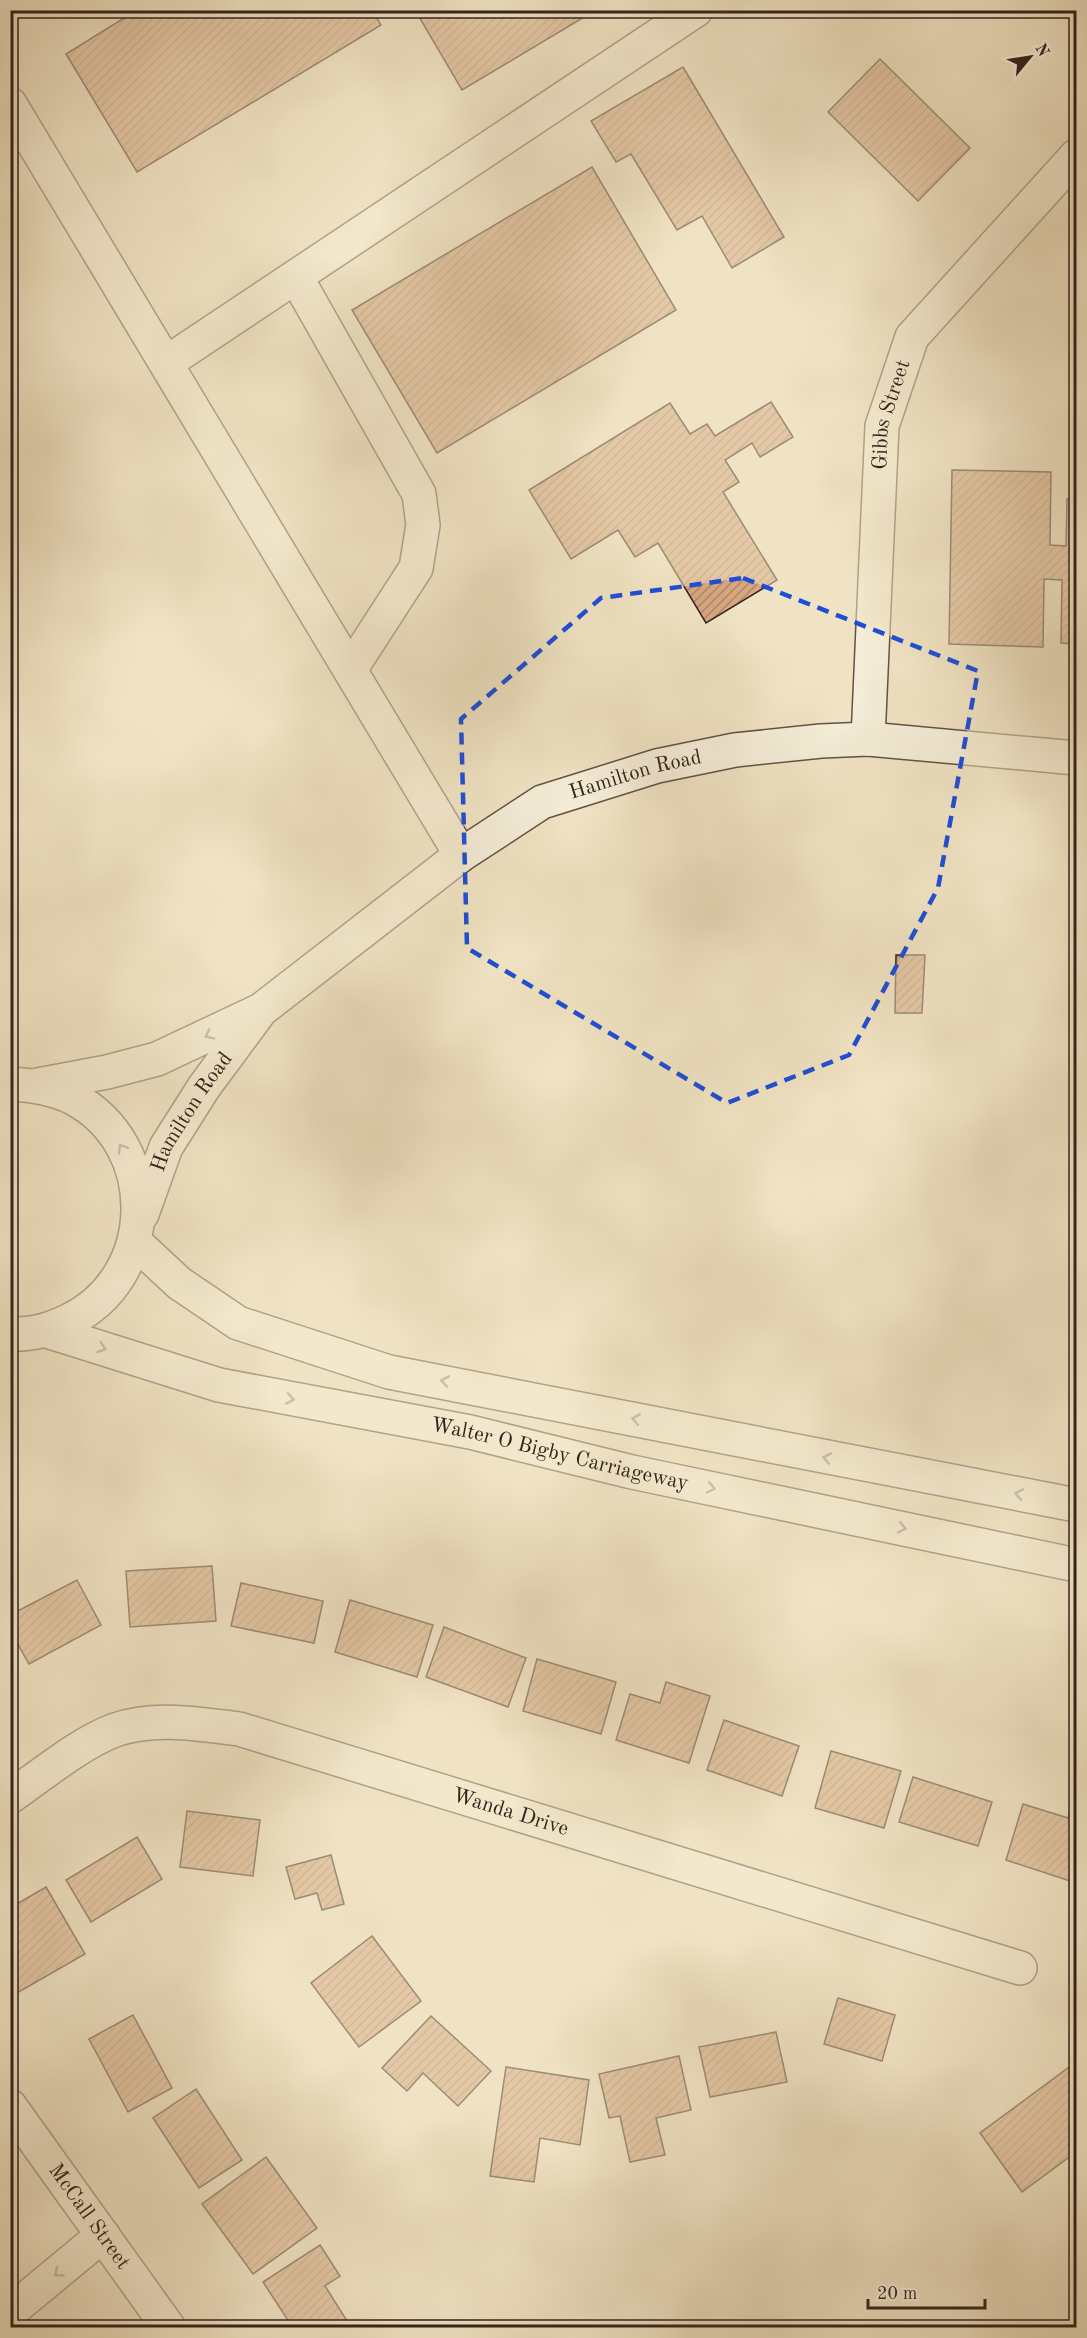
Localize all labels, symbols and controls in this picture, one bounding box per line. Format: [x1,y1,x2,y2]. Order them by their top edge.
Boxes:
north arrow [1000,27,1060,87]
text: N [1031,41,1052,60]
street label: Gibbs Street [870,357,914,470]
street label: Hamilton Road [566,747,703,803]
one-way arrow [204,1028,215,1040]
street label: Hamilton Road [147,1048,236,1175]
one-way arrow [117,1144,129,1154]
one-way arrow [96,1341,107,1354]
one-way arrow [440,1376,450,1388]
one-way arrow [286,1392,295,1404]
one-way arrow [632,1413,642,1426]
street label: Walter O Bigby Carriageway [429,1414,690,1494]
one-way arrow [823,1452,833,1465]
one-way arrow [706,1481,716,1494]
one-way arrow [1014,1489,1024,1501]
one-way arrow [897,1520,907,1533]
street label: Wanda Drive [450,1784,571,1840]
street label: McCall Street [45,2160,134,2273]
one-way arrow [54,2265,65,2276]
scale bar [868,2272,985,2310]
text: 20 m [877,2285,917,2303]

